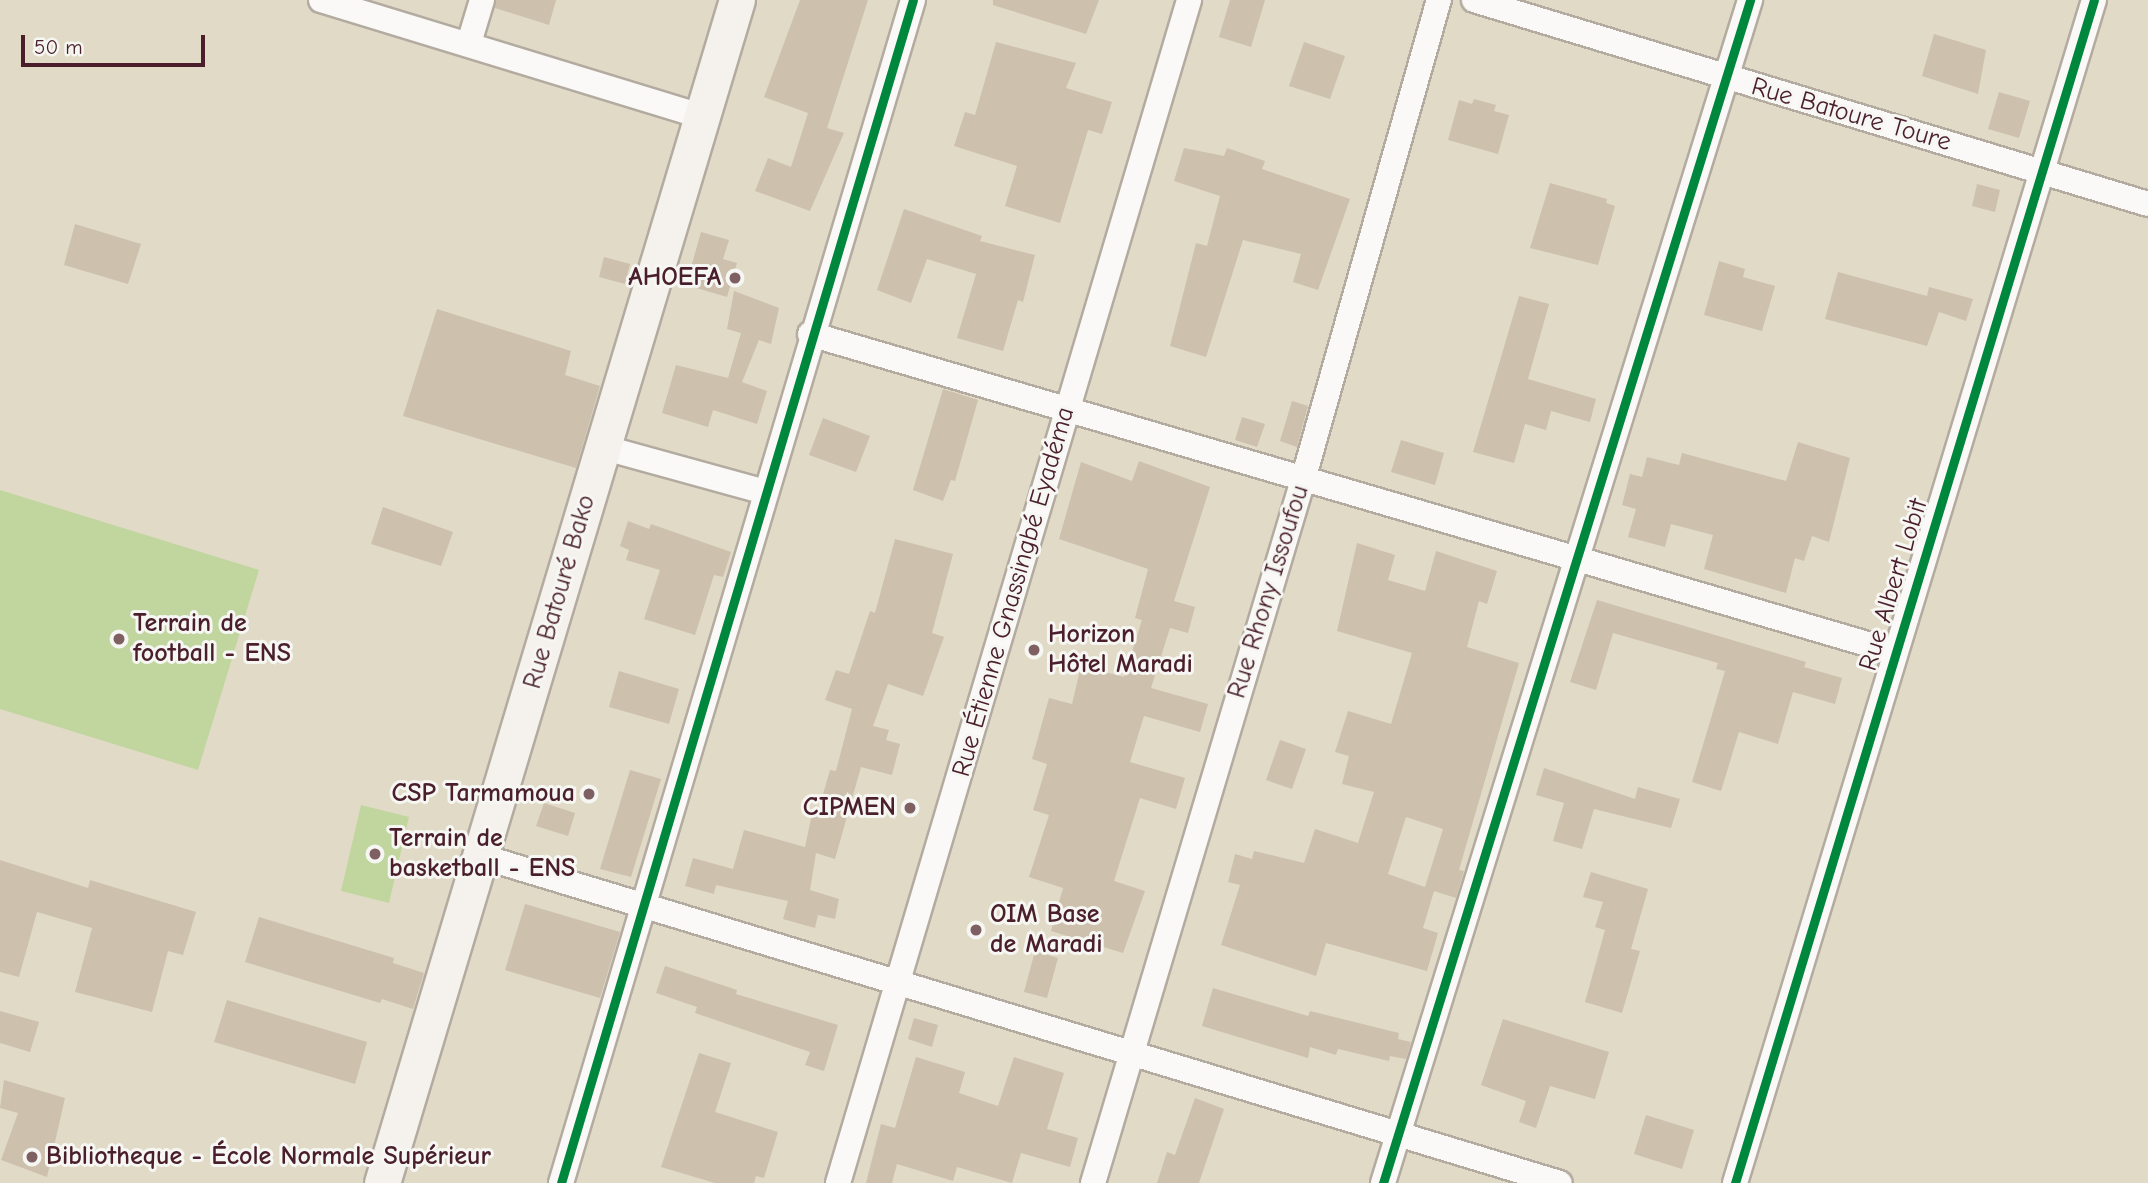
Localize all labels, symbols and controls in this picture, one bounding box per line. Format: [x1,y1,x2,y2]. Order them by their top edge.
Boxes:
scale bar [24,21,208,65]
text: 50 m [34,35,83,59]
street label: Rue Batoure Toure [1748,72,1954,158]
place label: AHOEFA [628,262,721,294]
marker: AHOEFA [727,270,743,286]
street label: Rue Étienne Gnassingbé Eyadéma [946,404,1082,780]
street label: Rue Rhony Issoufou [1222,482,1316,702]
street label: Rue Batouré Bako [517,491,603,693]
street label: Rue Albert Lobit [1853,495,1935,675]
place label: Terrain de football - ENS [133,608,291,670]
place label: Horizon Hôtel Maradi [1048,619,1193,680]
marker: Terrain de football - ENS [111,631,127,647]
marker: Horizon Hôtel Maradi [1026,642,1042,658]
place label: CSP Tarmamoua [392,778,575,810]
marker: CSP Tarmamoua [581,786,597,802]
place label: CIPMEN [803,792,896,824]
marker: CIPMEN [902,800,918,816]
place label: Terrain de basketball - ENS [389,823,575,884]
marker: Terrain de basketball - ENS [367,846,383,862]
place label: OIM Base de Maradi [990,899,1103,960]
marker: OIM Base de Maradi [968,922,984,938]
place label: Bibliotheque - École Normale Supérieur [46,1141,491,1173]
marker: Bibliotheque - École Normale Supérieur [24,1149,40,1165]

